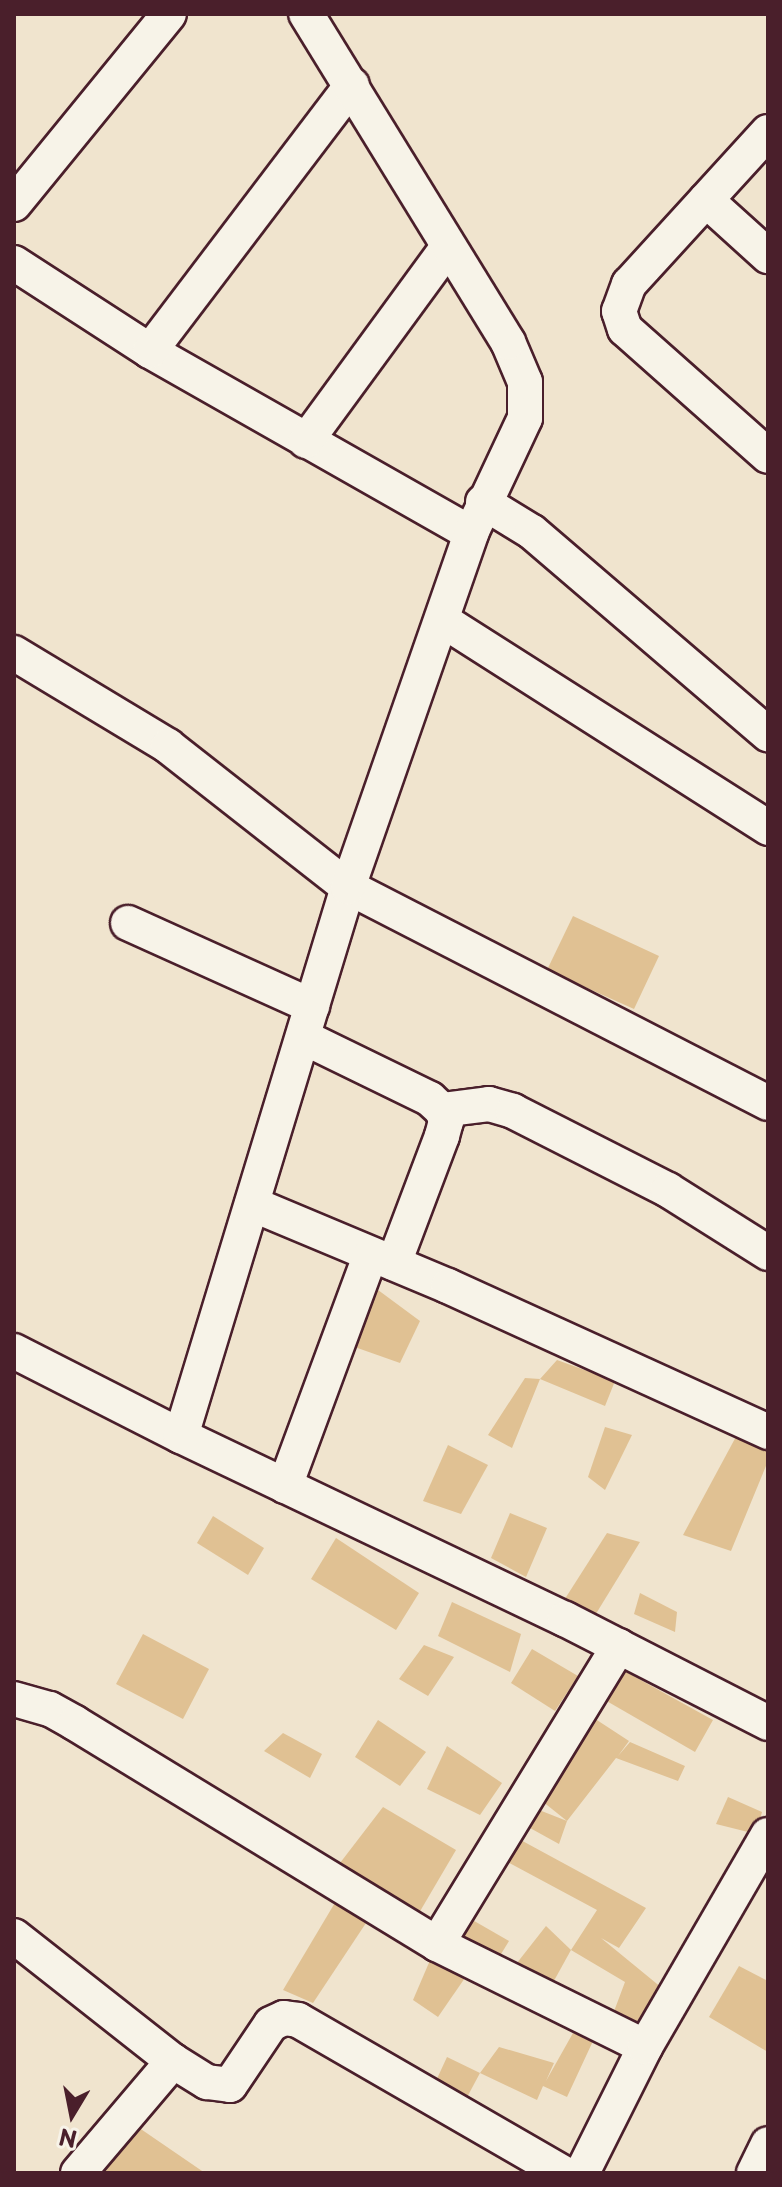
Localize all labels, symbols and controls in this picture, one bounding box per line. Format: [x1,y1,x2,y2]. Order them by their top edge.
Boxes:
north arrow [32,2075,112,2155]
text: N [56,2121,79,2157]

